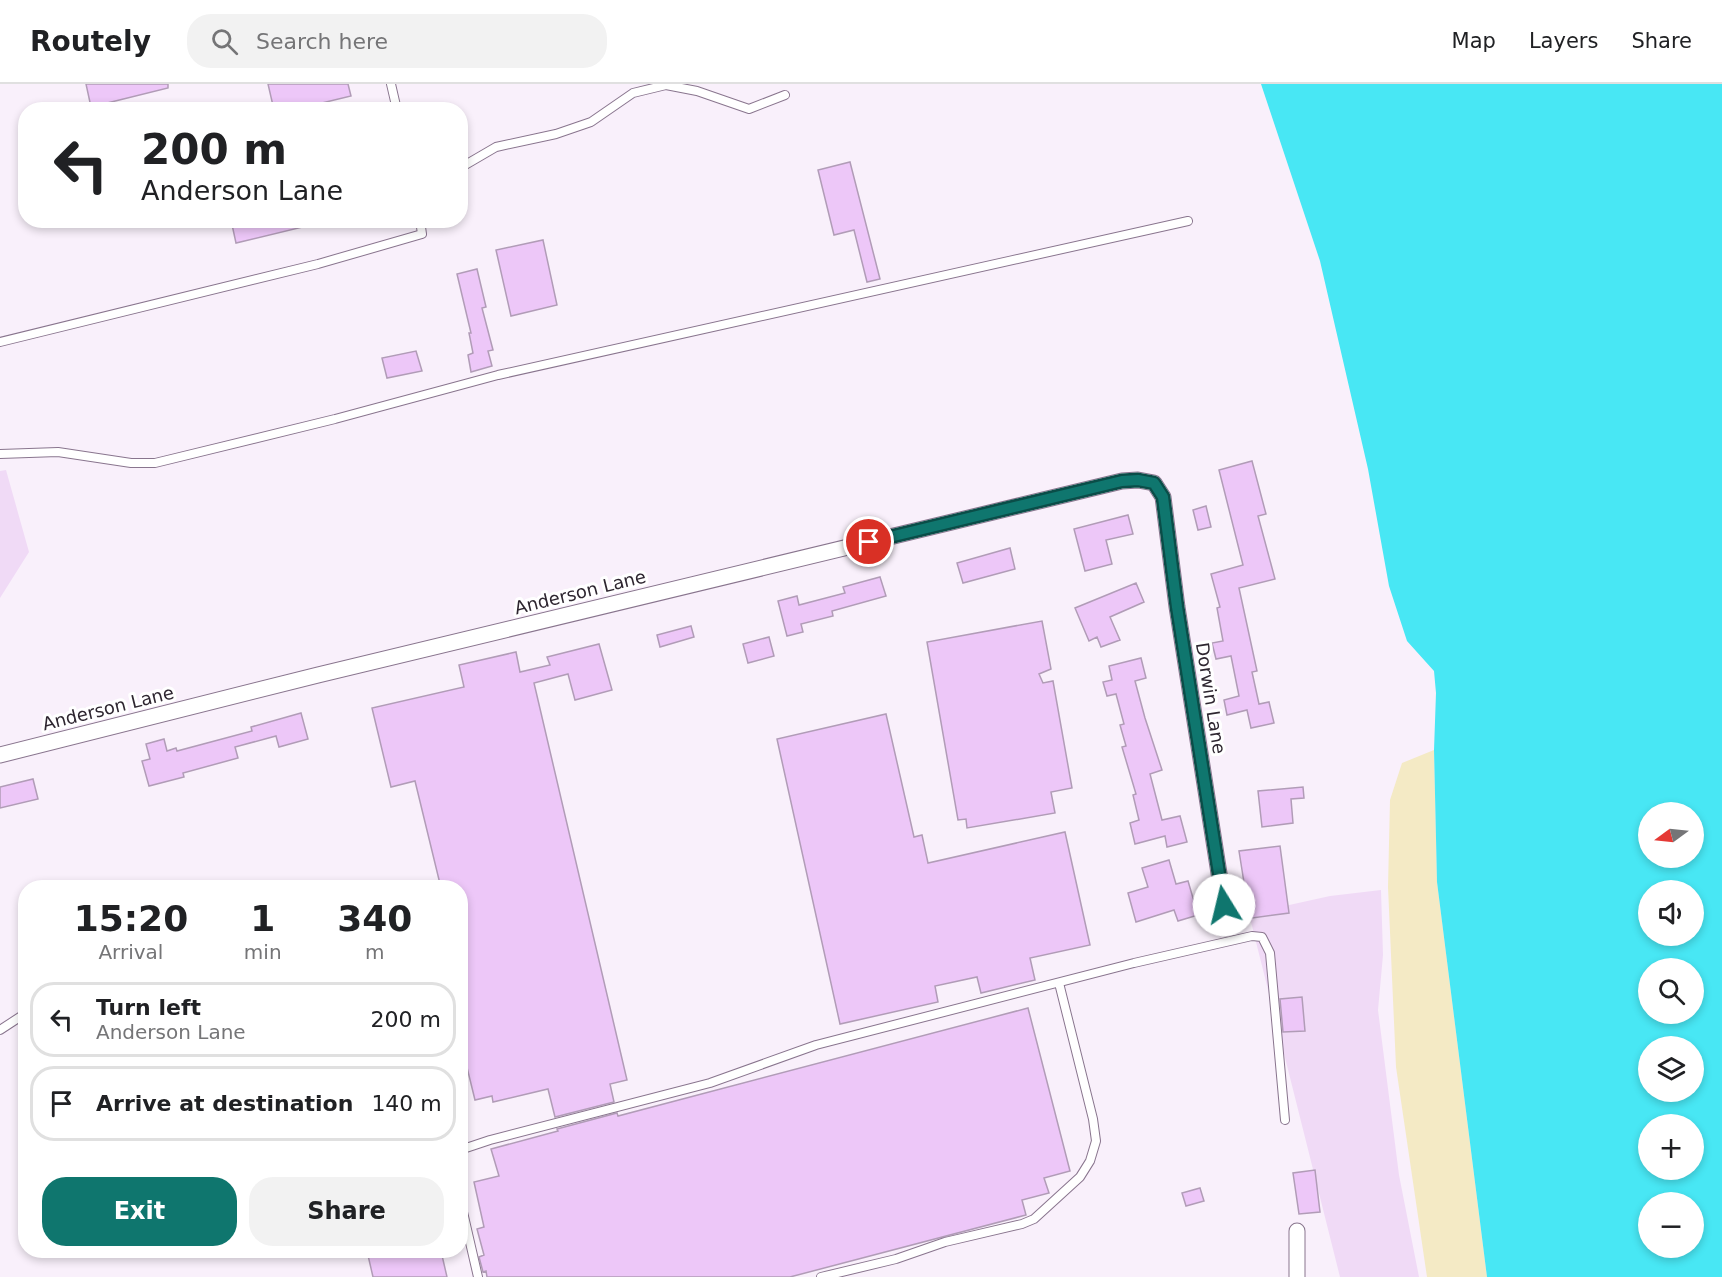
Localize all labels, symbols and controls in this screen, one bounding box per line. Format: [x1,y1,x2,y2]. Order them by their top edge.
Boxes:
search box [187,14,607,68]
text: Routely [30,25,151,58]
icon: search [208,25,241,58]
text: Search here [256,29,388,54]
text: Map [1452,29,1496,53]
text: Layers [1529,29,1598,53]
text: Share [1631,29,1692,53]
text: 200 m [141,125,287,174]
icon: left [42,126,120,204]
text: Anderson Lane [141,175,343,206]
pin [843,516,894,567]
icon: arrive [852,525,885,558]
street label: Anderson Lane [512,566,648,618]
street label: Dorwin Lane [1192,641,1230,755]
street label: Anderson Lane [40,682,176,734]
north arrow [1638,802,1704,868]
map controls [1638,802,1704,1258]
position arrow [1192,873,1256,937]
button: sound [1638,880,1704,946]
text: 15:20 [74,898,188,939]
text: 1 [250,898,275,939]
text: 340 [337,898,412,939]
text: Arrival [98,940,163,964]
text: min [244,940,282,964]
text: m [365,940,385,964]
button: search [1638,958,1704,1024]
text: Turn left [96,995,201,1020]
icon: left [45,1003,78,1036]
text: 200 m [371,1007,441,1032]
text: Anderson Lane [96,1020,246,1044]
button: layers [1638,1036,1704,1102]
icon: arrive [45,1087,78,1120]
text: Arrive at destination [96,1091,353,1116]
text: 140 m [371,1091,442,1116]
button: + [1638,1114,1704,1180]
button: Exit [42,1177,237,1246]
button: Share [249,1177,444,1246]
button: − [1638,1192,1704,1258]

